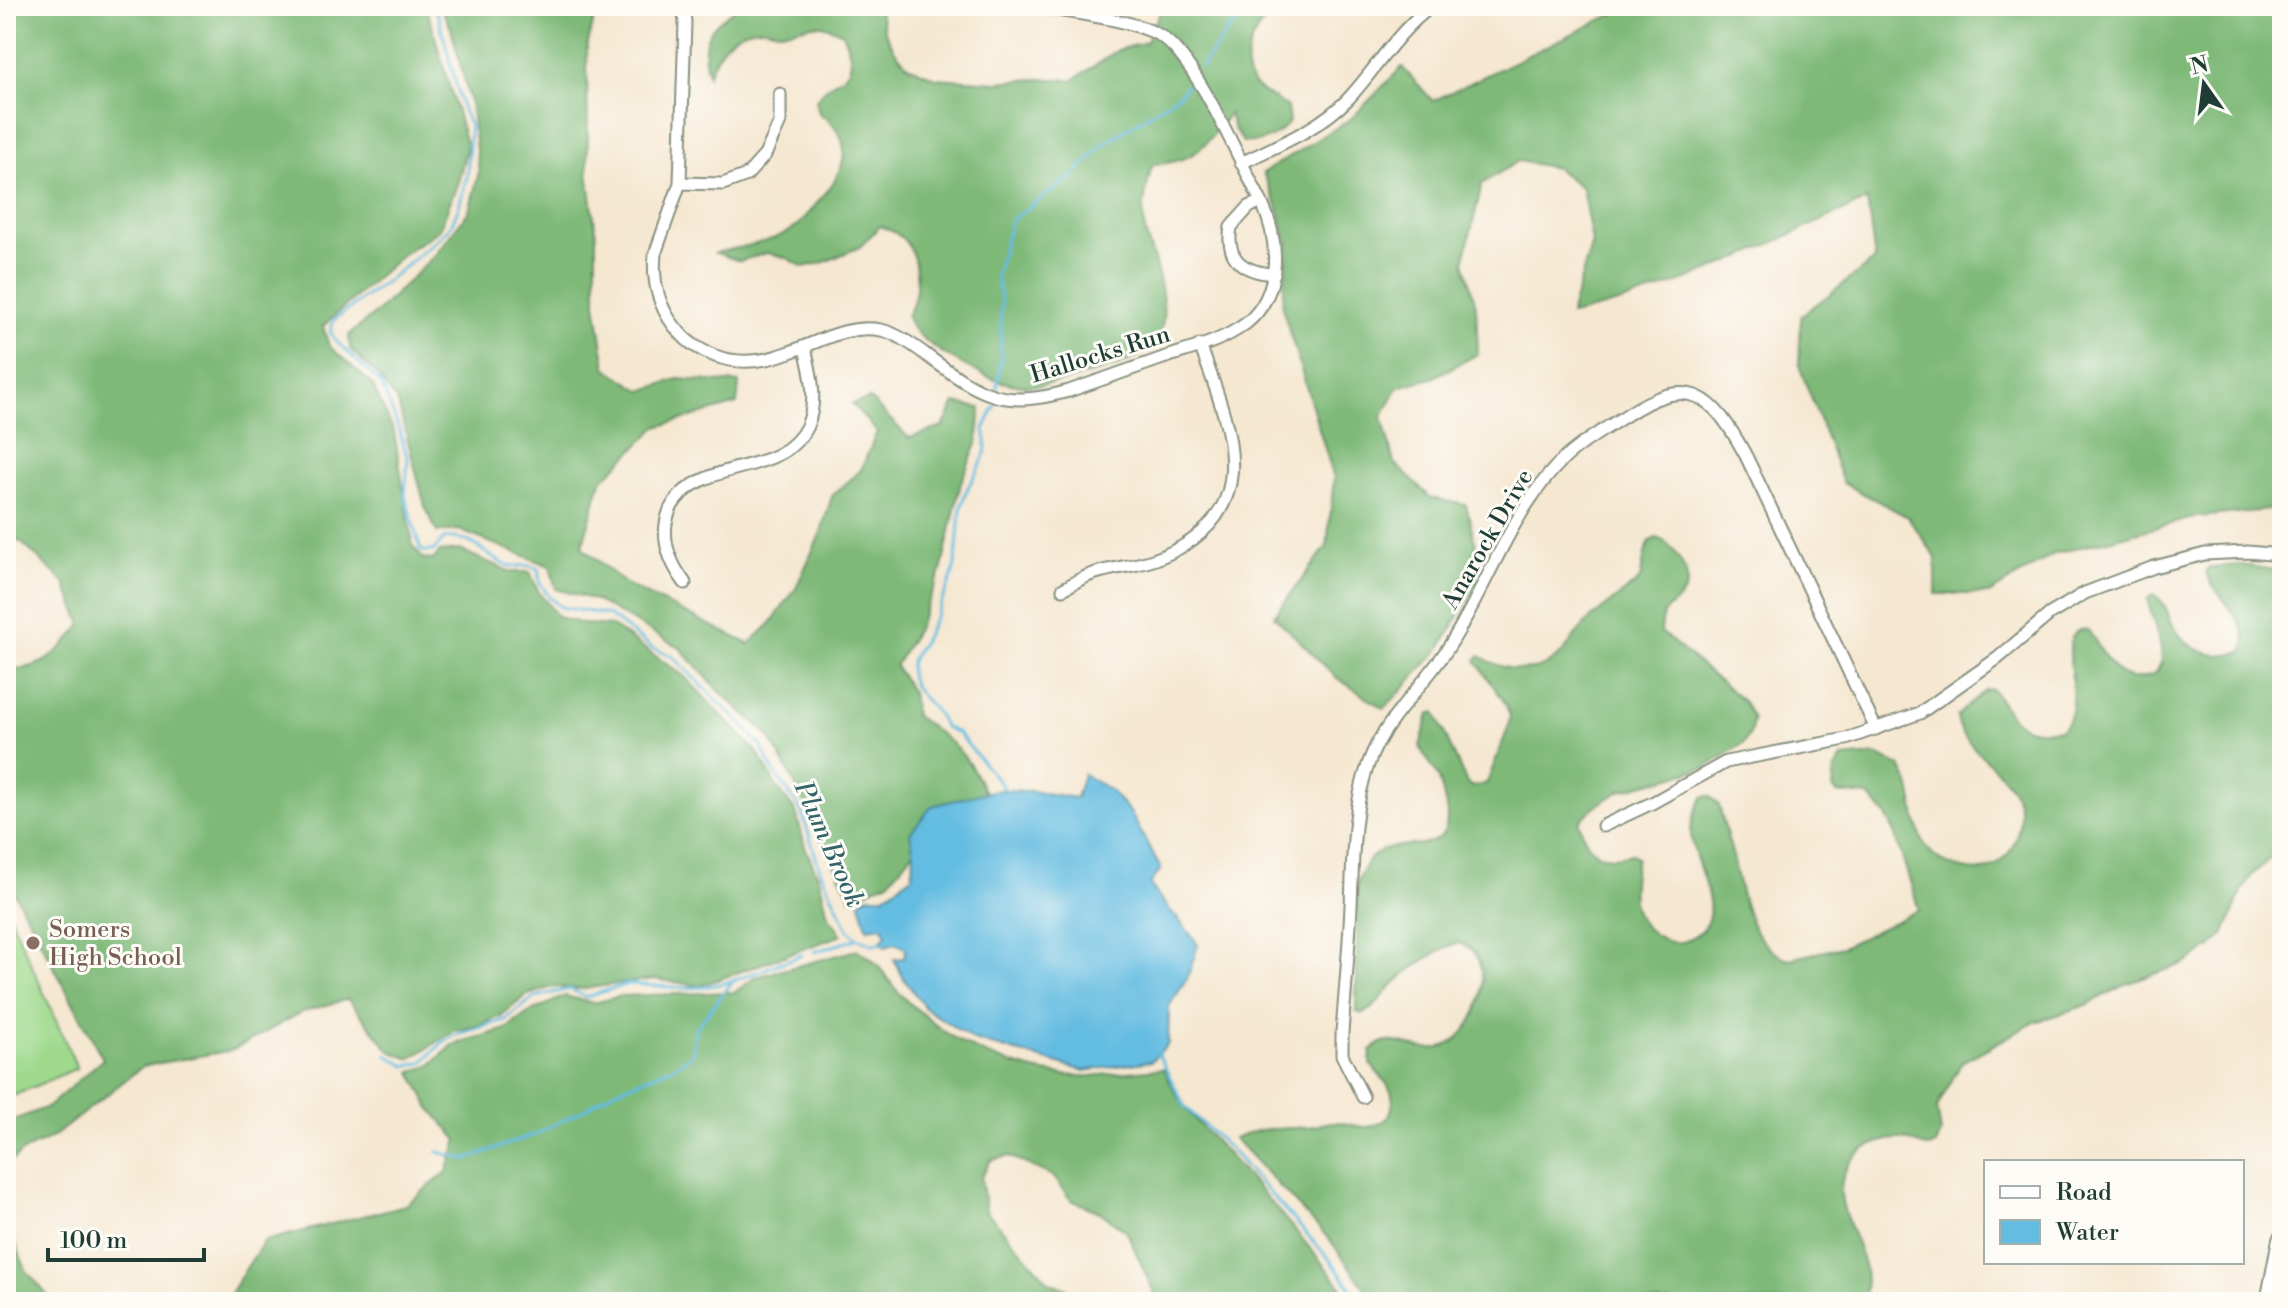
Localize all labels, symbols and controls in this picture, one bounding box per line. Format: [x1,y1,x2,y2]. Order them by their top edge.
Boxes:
north arrow [2164,44,2244,124]
text: N [2188,51,2212,81]
street label: Hallocks Run [1027,319,1174,390]
street label: Anarock Drive [1435,464,1540,616]
water label: Plum Brook [787,775,871,913]
place label: Somers High School [49,915,182,973]
marker: Somers High School [24,934,42,952]
legend [1984,1160,2244,1264]
text: Road [2056,1178,2112,1208]
scale bar [48,1212,204,1262]
text: Water [2055,1218,2119,1248]
text: 100 m [60,1226,127,1256]

